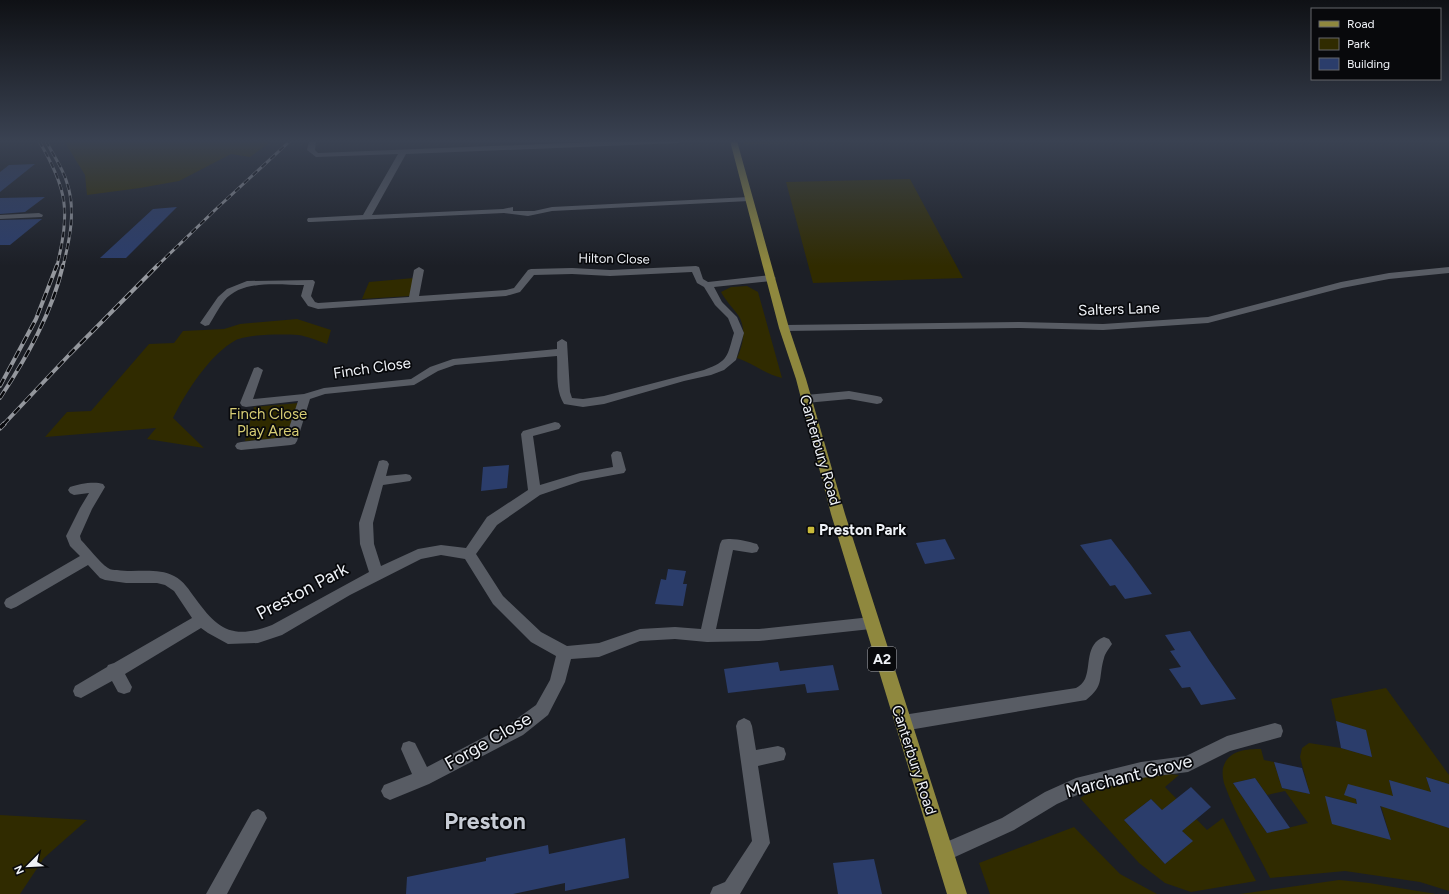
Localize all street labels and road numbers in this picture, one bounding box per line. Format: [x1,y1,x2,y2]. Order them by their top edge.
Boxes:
street label: Hilton Close [578,250,650,267]
street label: Salters Lane [1078,299,1160,319]
street label: Finch Close [332,354,412,382]
street label: Canterbury Road [796,393,844,507]
street label: Preston Park [252,558,352,624]
road number: A2 [868,647,896,671]
street label: Canterbury Road [888,703,940,817]
street label: Forge Close [441,707,535,775]
street label: Marchant Grove [1063,750,1195,802]

